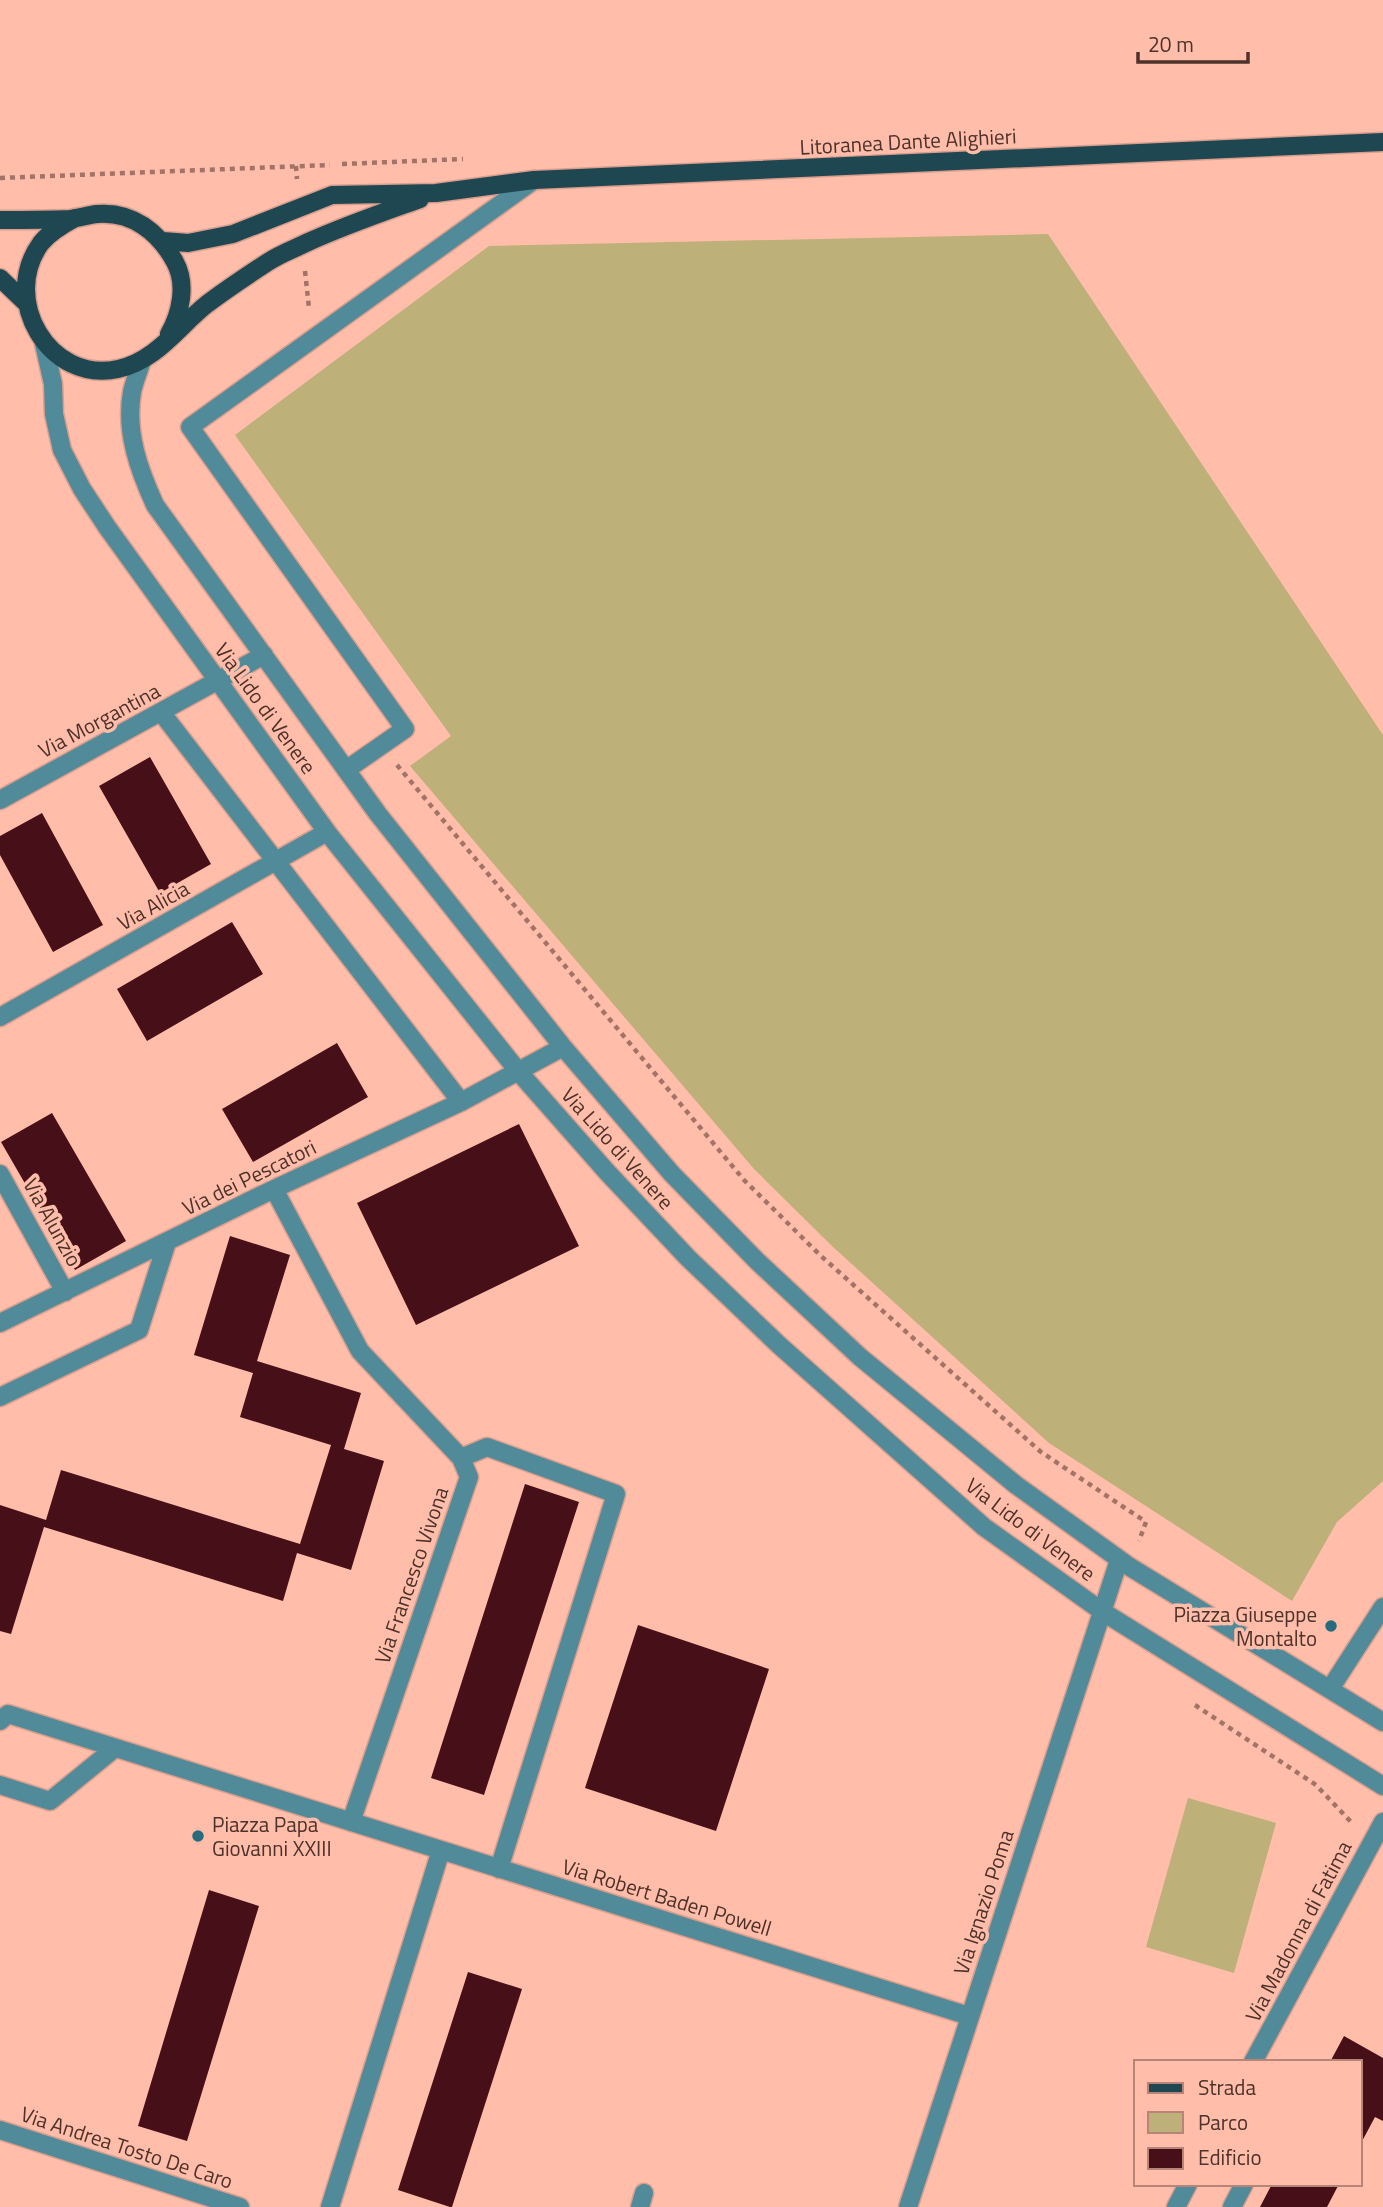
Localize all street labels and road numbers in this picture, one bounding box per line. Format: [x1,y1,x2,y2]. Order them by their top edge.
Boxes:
street label: Litoranea Dante Alighieri [799,119,1017,163]
street label: Via Lido di Venere [207,636,325,780]
street label: Via Morgantina [32,674,166,766]
street label: Via Alicia [111,872,195,938]
street label: Via Lido di Venere [554,1080,682,1216]
street label: Via dei Pescatori [177,1131,321,1223]
street label: Via Alunzio [15,1172,91,1272]
street label: Via Lido di Venere [959,1469,1103,1589]
street label: Via Francesco Vivona [366,1482,456,1668]
street label: Via Ignazio Poma [944,1825,1022,1979]
street label: Via Madonna di Fatima [1237,1834,1360,2027]
street label: Via Robert Baden Powell [558,1850,776,1944]
street label: Via Andrea Tosto De Caro [17,2098,237,2196]

